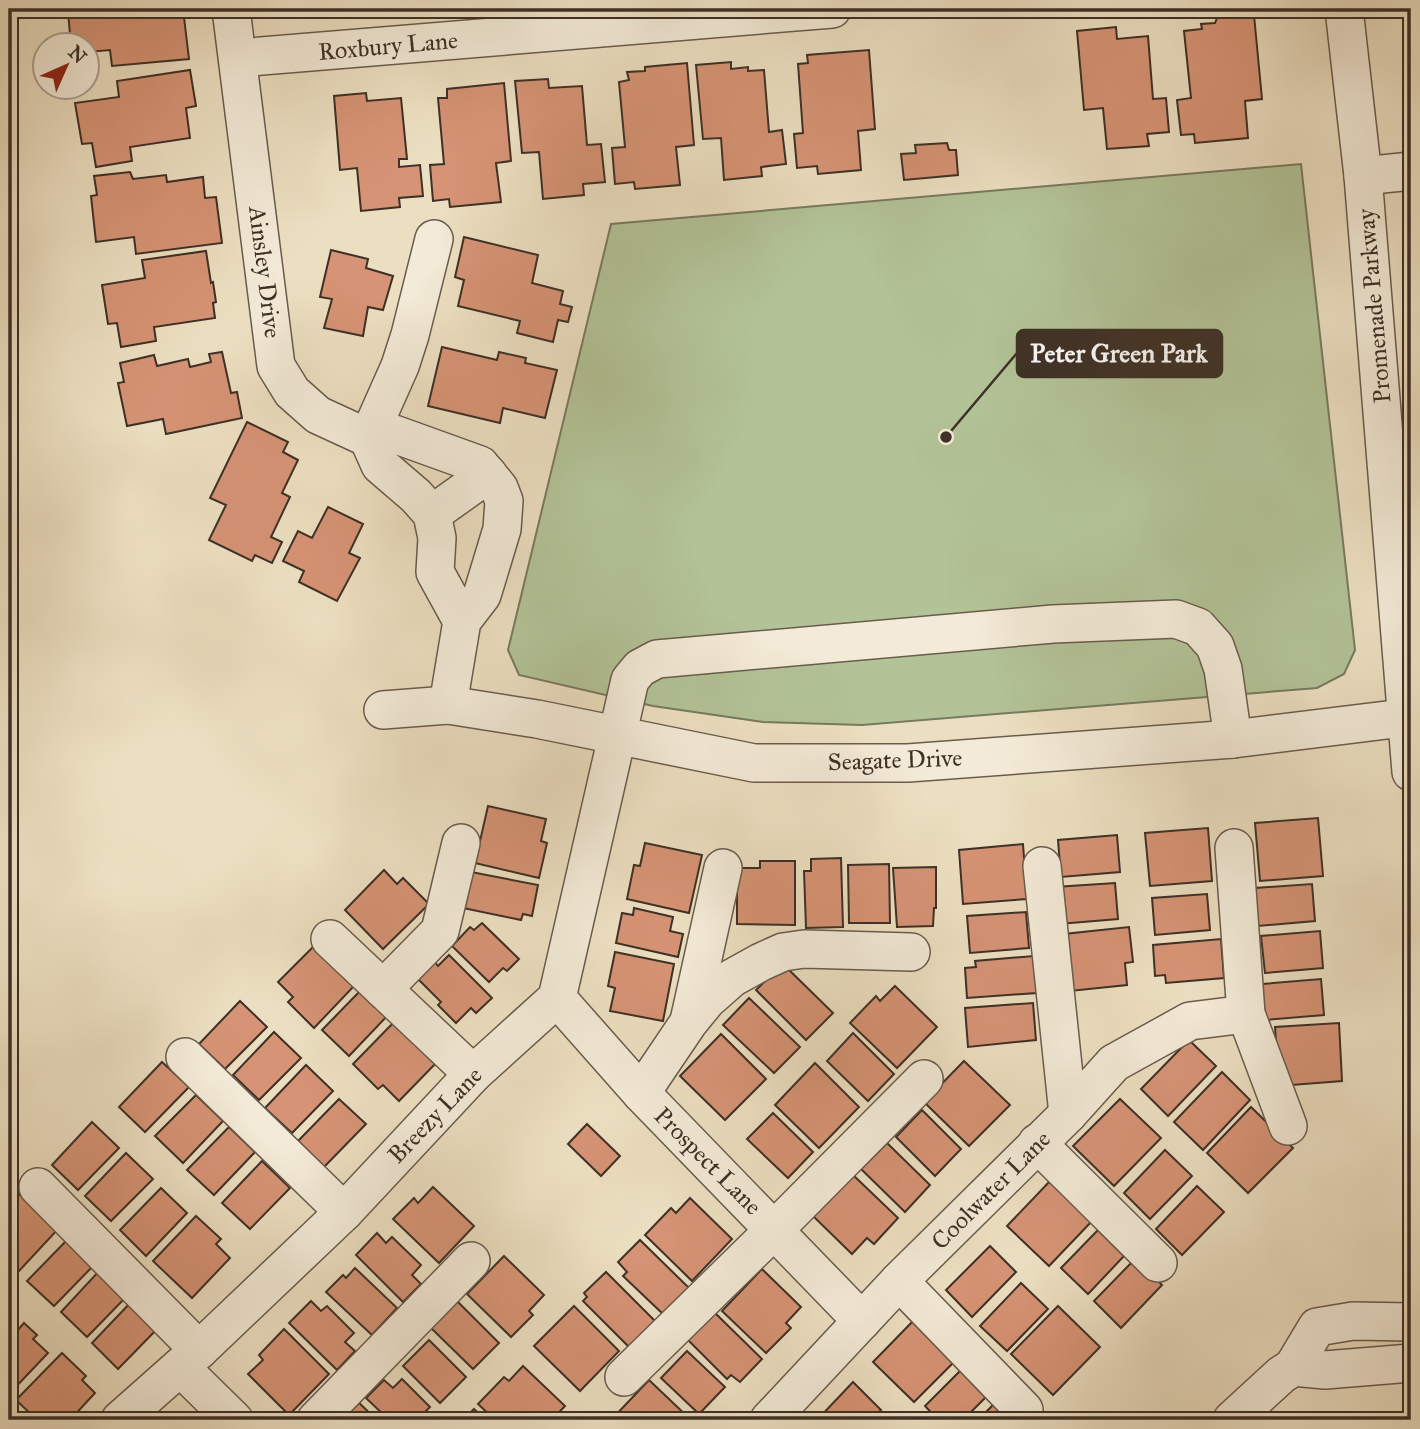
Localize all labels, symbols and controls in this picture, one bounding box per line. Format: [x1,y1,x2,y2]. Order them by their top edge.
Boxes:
street label: Roxbury Lane [317,25,459,67]
north arrow [32,32,102,102]
text: N [64,40,92,68]
street label: Ainsley Drive [242,203,288,340]
street label: Promenade Parkway [1350,207,1397,405]
callout: Peter Green Park [1017,330,1222,377]
text: Peter Green Park [1030,337,1209,369]
street label: Seagate Drive [827,743,963,777]
street label: Breezy Lane [382,1060,488,1170]
street label: Prospect Lane [648,1101,768,1221]
street label: Coolwater Lane [925,1124,1057,1256]

